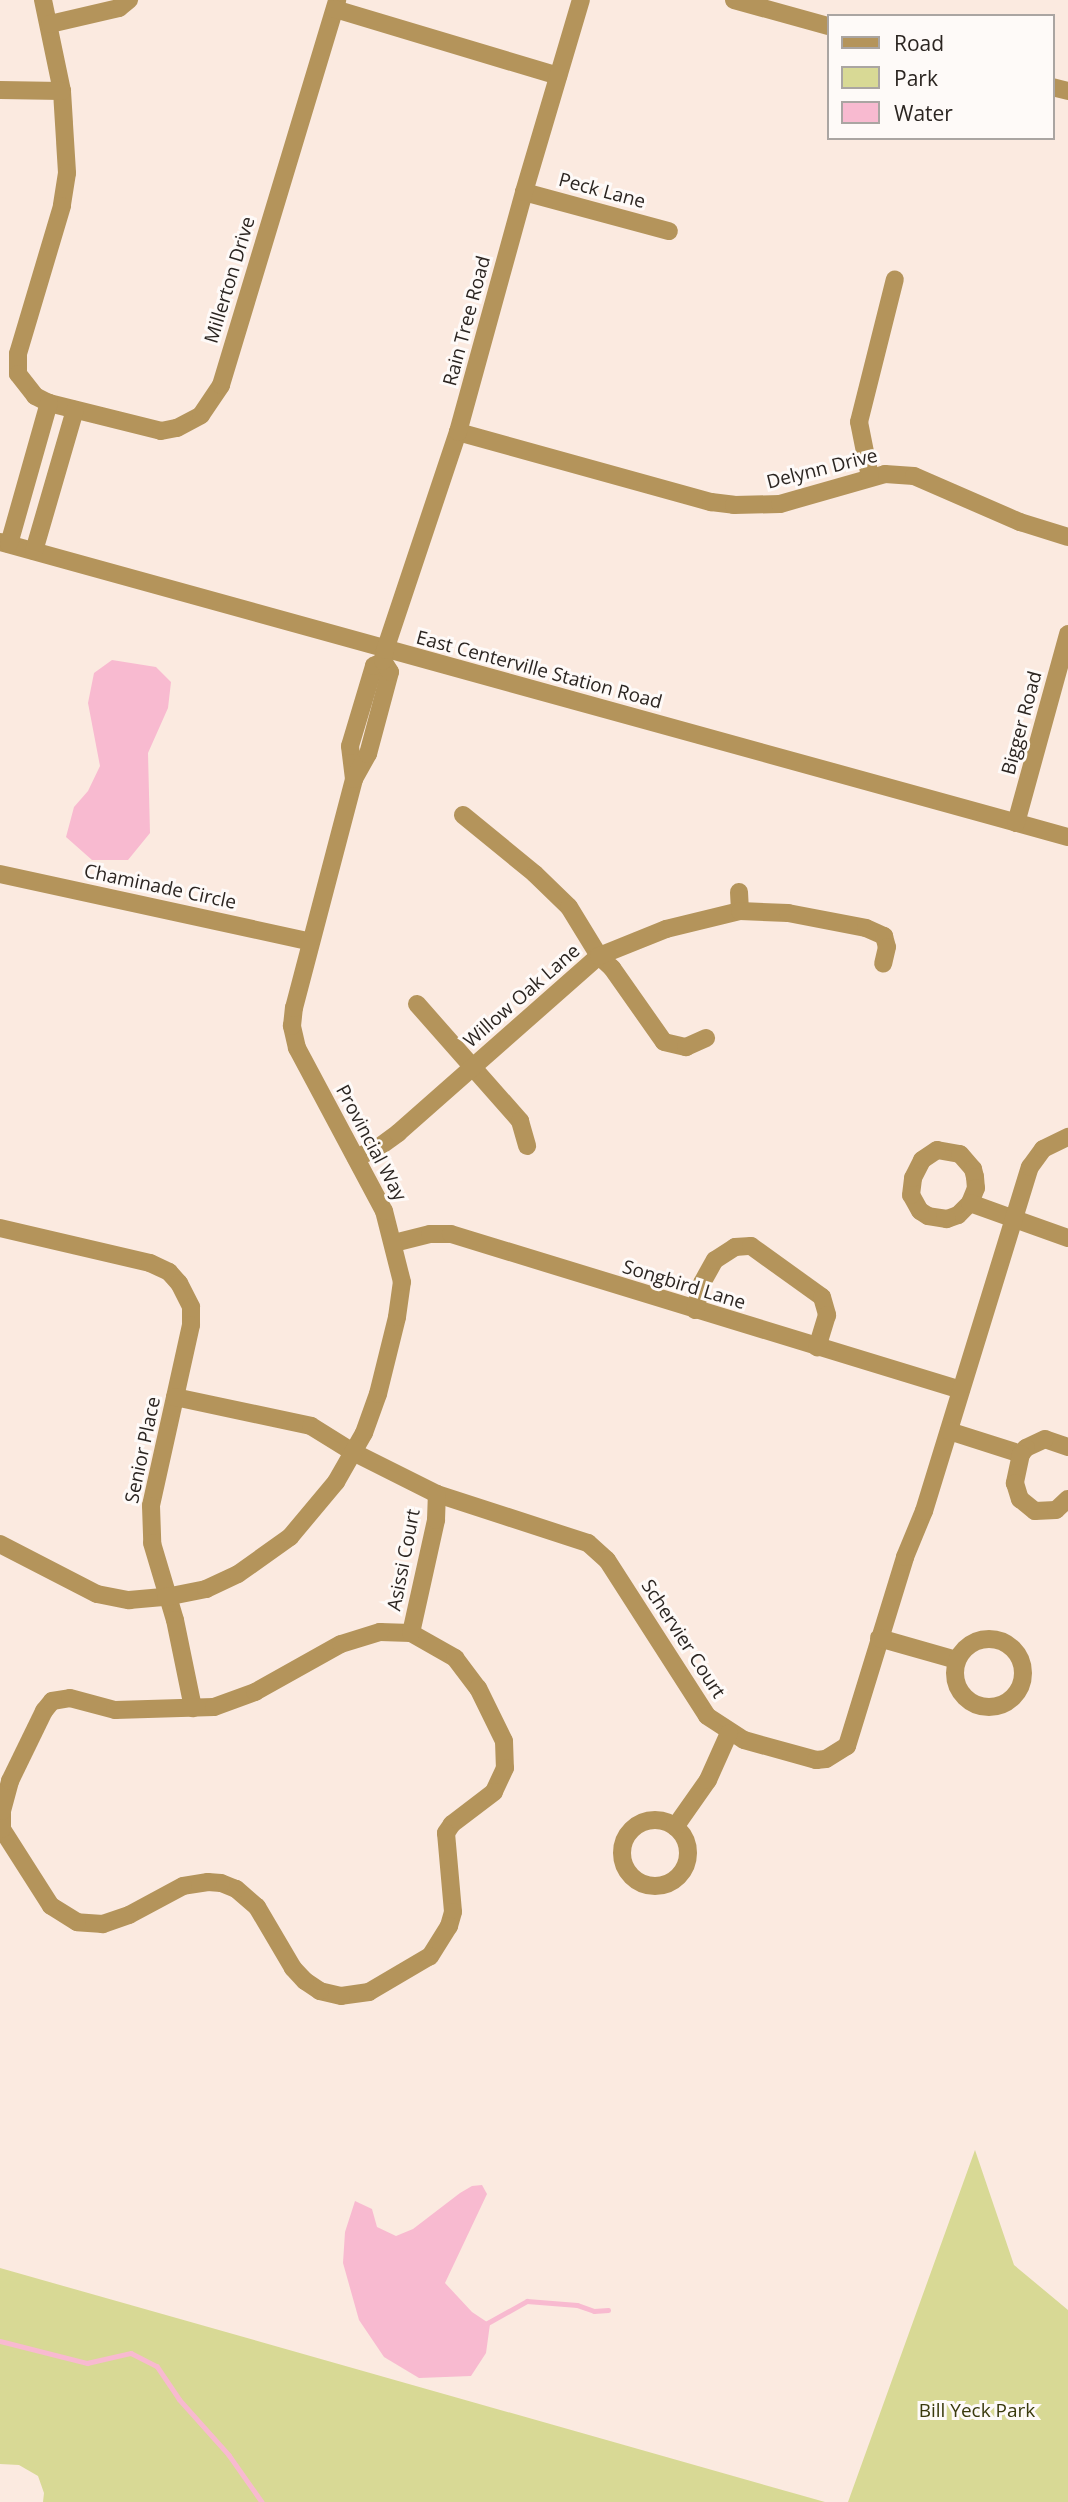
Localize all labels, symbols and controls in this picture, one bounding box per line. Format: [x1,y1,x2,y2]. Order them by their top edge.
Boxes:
legend [827,14,1054,140]
text: Road [894,29,944,57]
text: Park [894,64,938,92]
text: Water [894,99,953,127]
street label: Peck Lane [556,168,648,214]
street label: Millerton Drive [200,214,260,346]
street label: Rain Tree Road [439,254,495,388]
street label: Delynn Drive [764,444,880,494]
street label: East Centerville Station Road [414,626,664,714]
street label: Bigger Road [997,669,1047,777]
street label: Chaminade Circle [82,860,238,914]
street label: Willow Oak Lane [459,939,585,1053]
street label: Provincial Way [331,1081,411,1205]
street label: Songbird Lane [620,1255,748,1315]
street label: Senior Place [121,1395,165,1505]
street label: Asissi Court [383,1507,425,1613]
street label: Schervier Court [636,1575,730,1703]
park label: Bill Yeck Park [919,2400,1035,2422]

